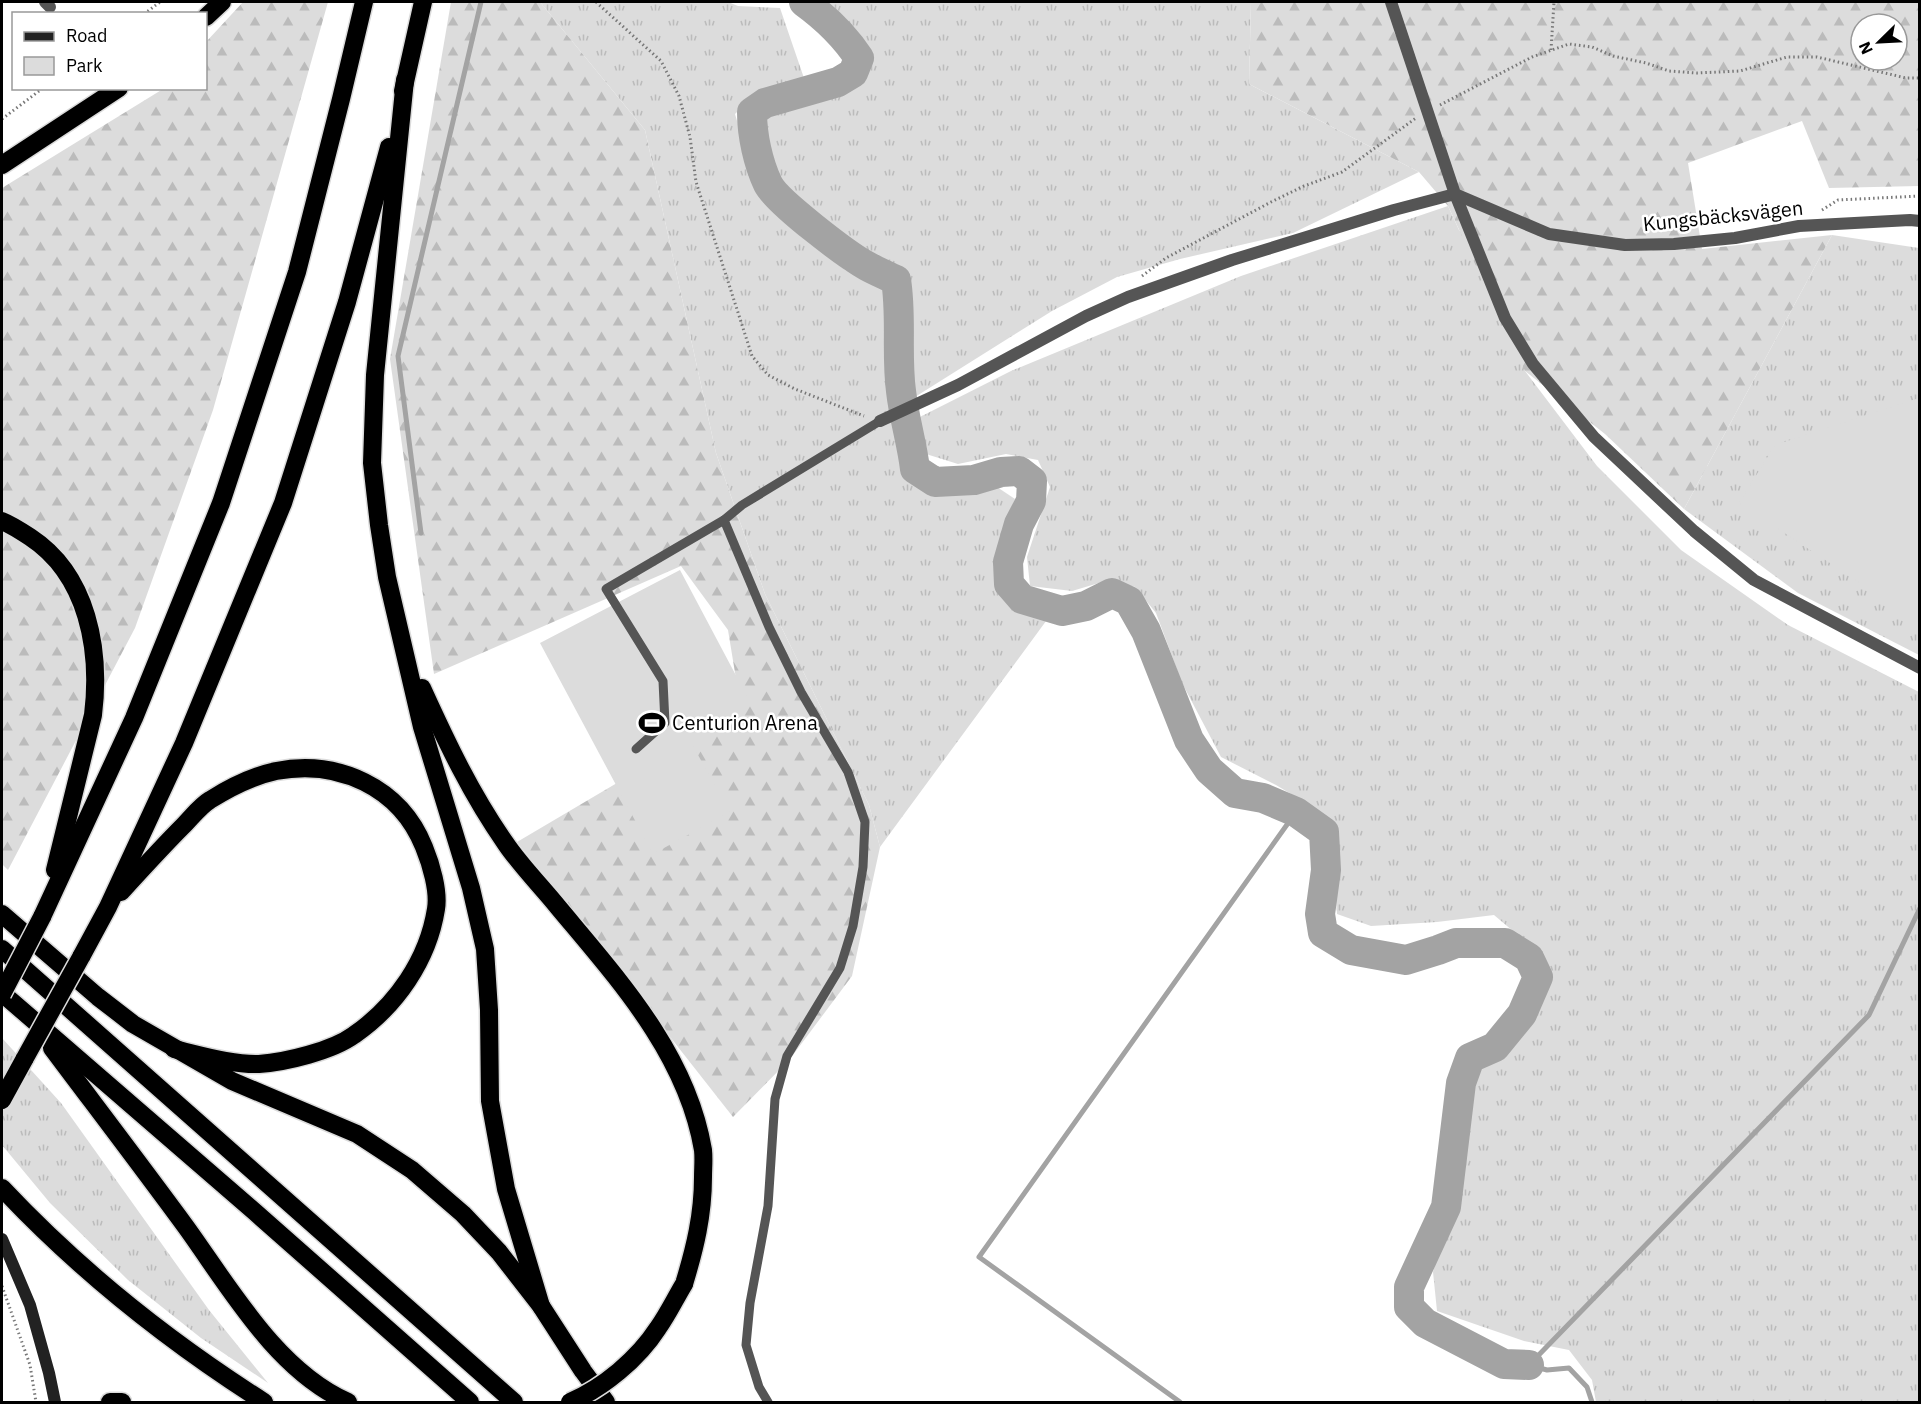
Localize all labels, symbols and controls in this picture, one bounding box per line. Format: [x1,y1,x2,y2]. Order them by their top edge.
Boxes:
legend [12,12,207,90]
north arrow [1849,12,1909,72]
text: Road [66,24,107,47]
text: N [1854,39,1877,57]
text: Park [66,54,103,77]
street label: Kungsbäcksvägen [1642,194,1804,237]
sports icon: Centurion Arena [637,708,667,738]
place label: Centurion Arena [672,709,818,736]

